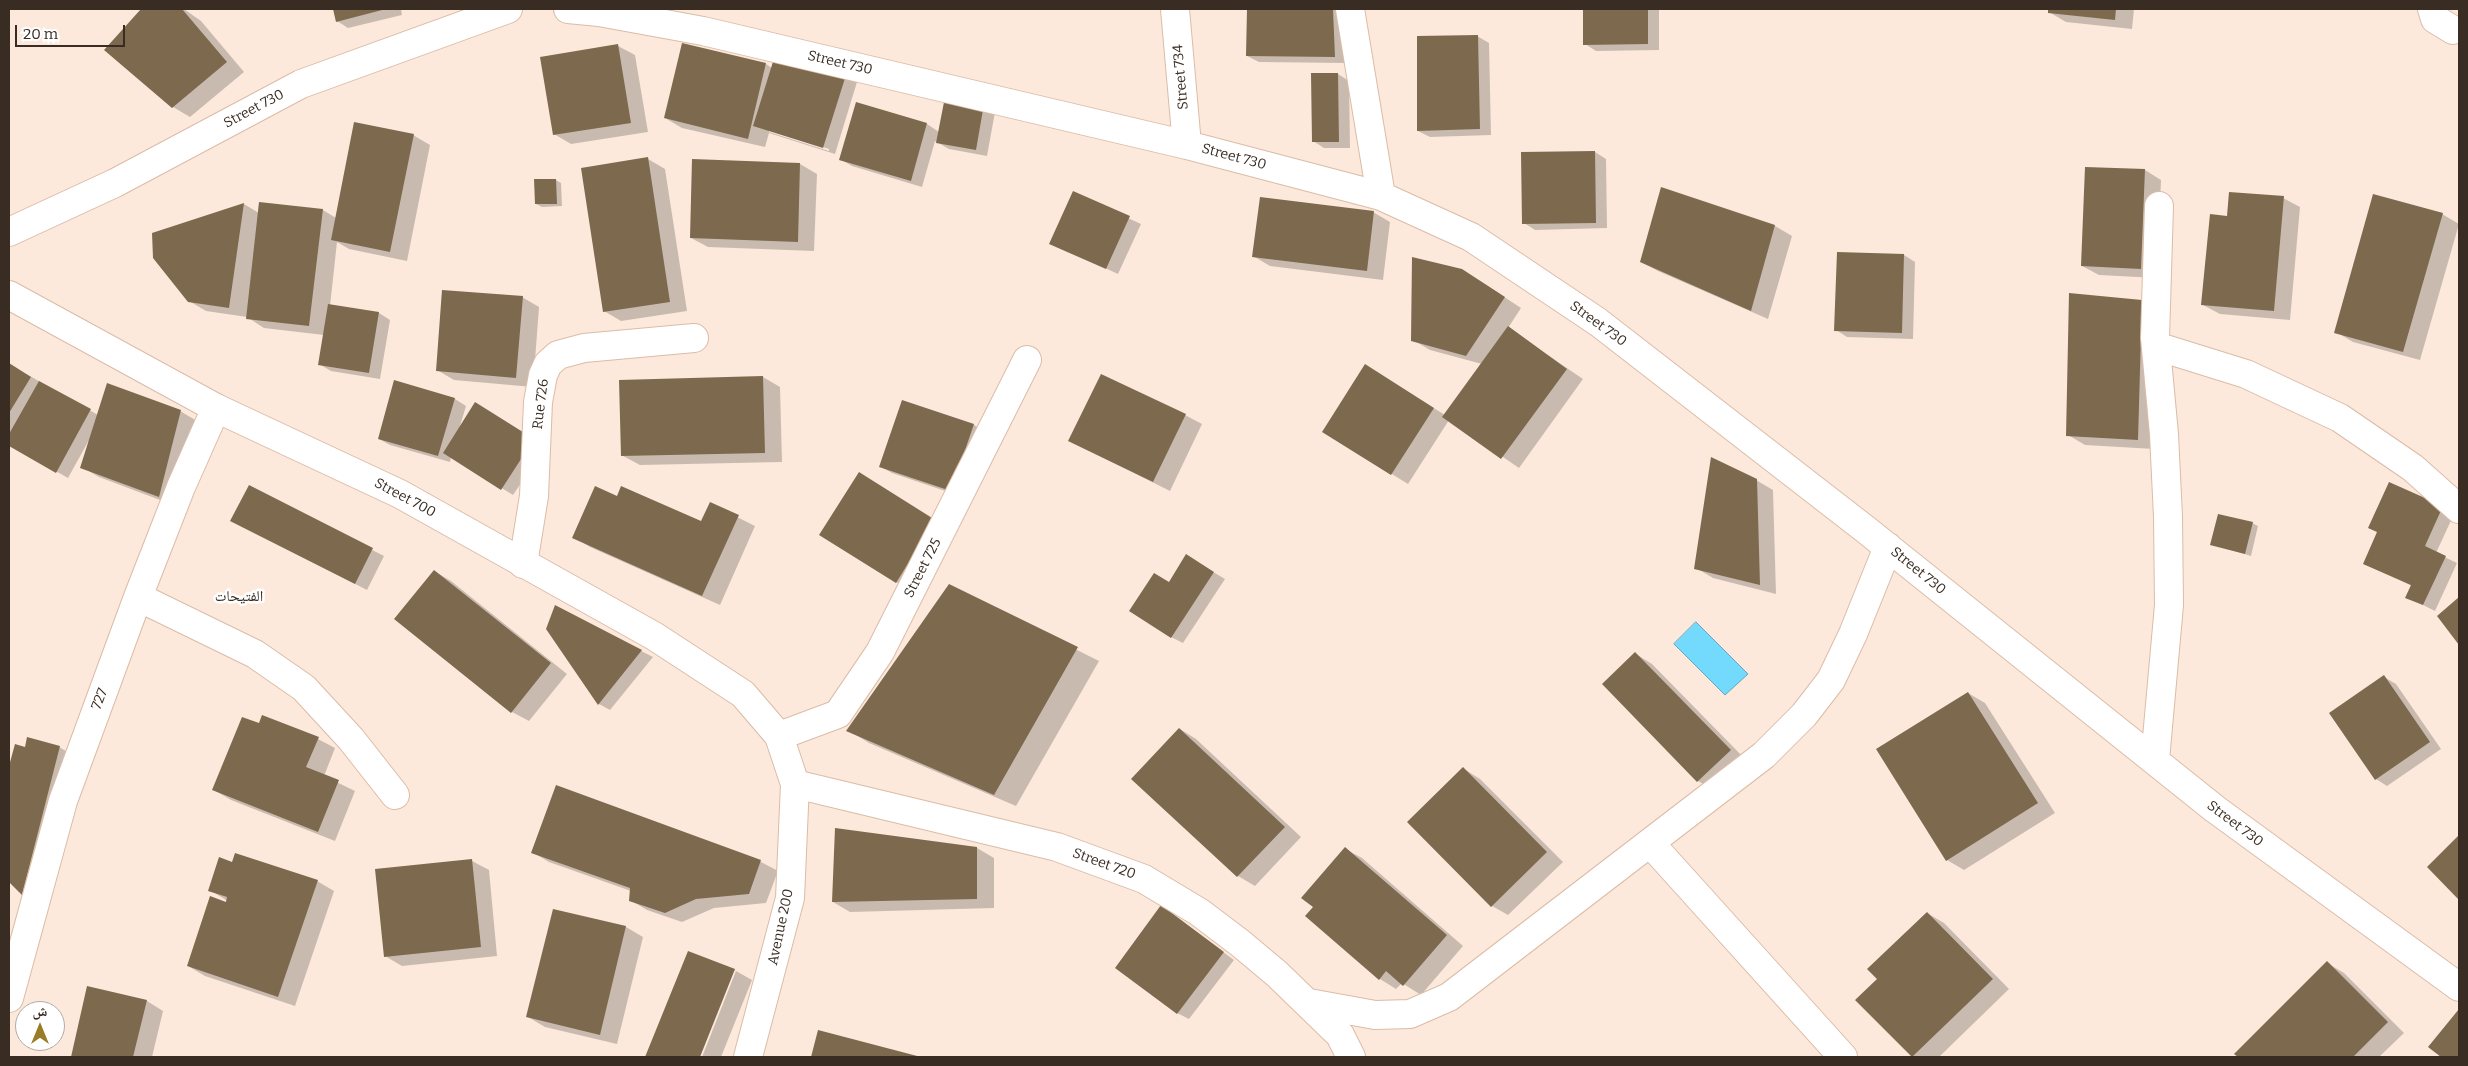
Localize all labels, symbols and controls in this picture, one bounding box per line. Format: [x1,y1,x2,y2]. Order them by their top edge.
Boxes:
scale bar [18,15,128,47]
text: 20 m [23,25,58,43]
street label: Street 734 [1170,44,1192,110]
street label: Street 730 [806,47,874,79]
street label: Street 730 [221,86,287,132]
street label: Street 730 [1200,140,1268,174]
street label: Street 730 [1566,298,1630,350]
street label: Rue 726 [530,378,552,430]
street label: Street 700 [371,475,439,521]
street label: Street 725 [901,536,945,600]
street label: Street 730 [1887,544,1949,598]
district label: الفتيحات [215,588,263,606]
street label: 727 [88,686,112,712]
street label: Street 730 [2204,797,2266,851]
street label: Street 720 [1070,845,1138,883]
street label: Avenue 200 [765,887,797,967]
north arrow [15,1001,65,1051]
text: ش [33,1003,47,1020]

